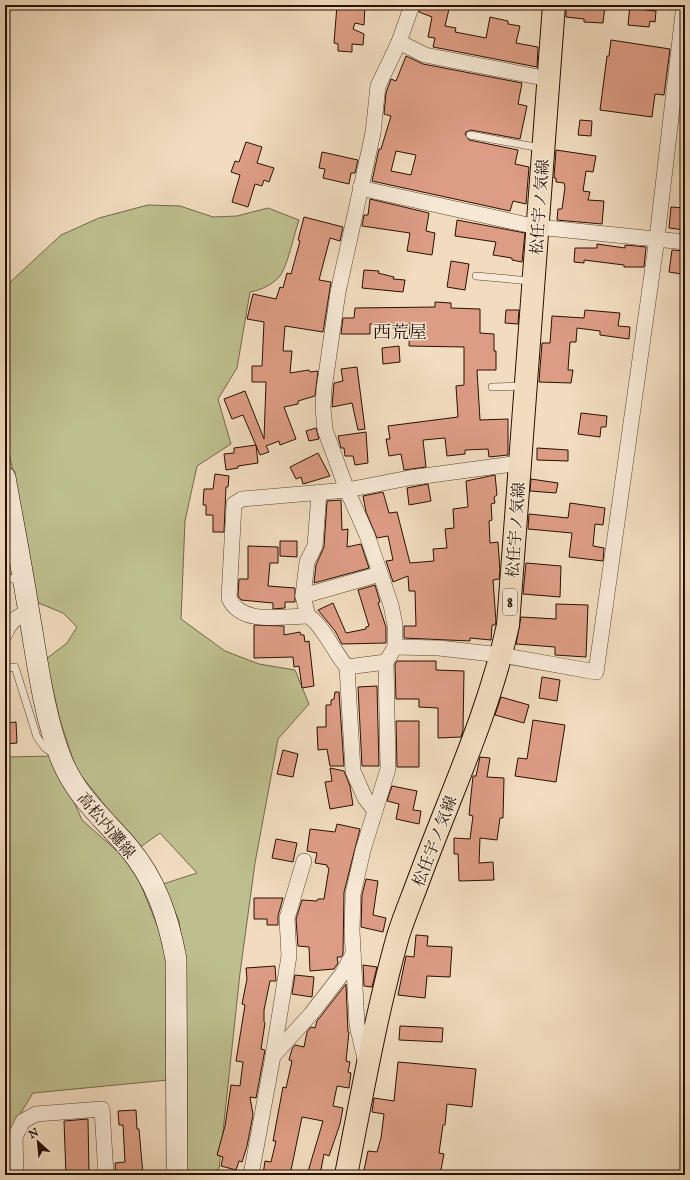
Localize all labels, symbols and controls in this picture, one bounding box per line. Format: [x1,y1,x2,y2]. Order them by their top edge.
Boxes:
street label: 松任宇ノ気線 [528,159,554,256]
district label: 西荒屋 [373,322,427,345]
street label: 松任宇ノ気線 [504,482,530,579]
road number: 8 [503,589,517,615]
street label: 高松内灘線 [72,789,139,863]
street label: 松任宇ノ気線 [409,793,462,890]
north arrow [18,1122,58,1162]
text: N [26,1125,42,1143]

